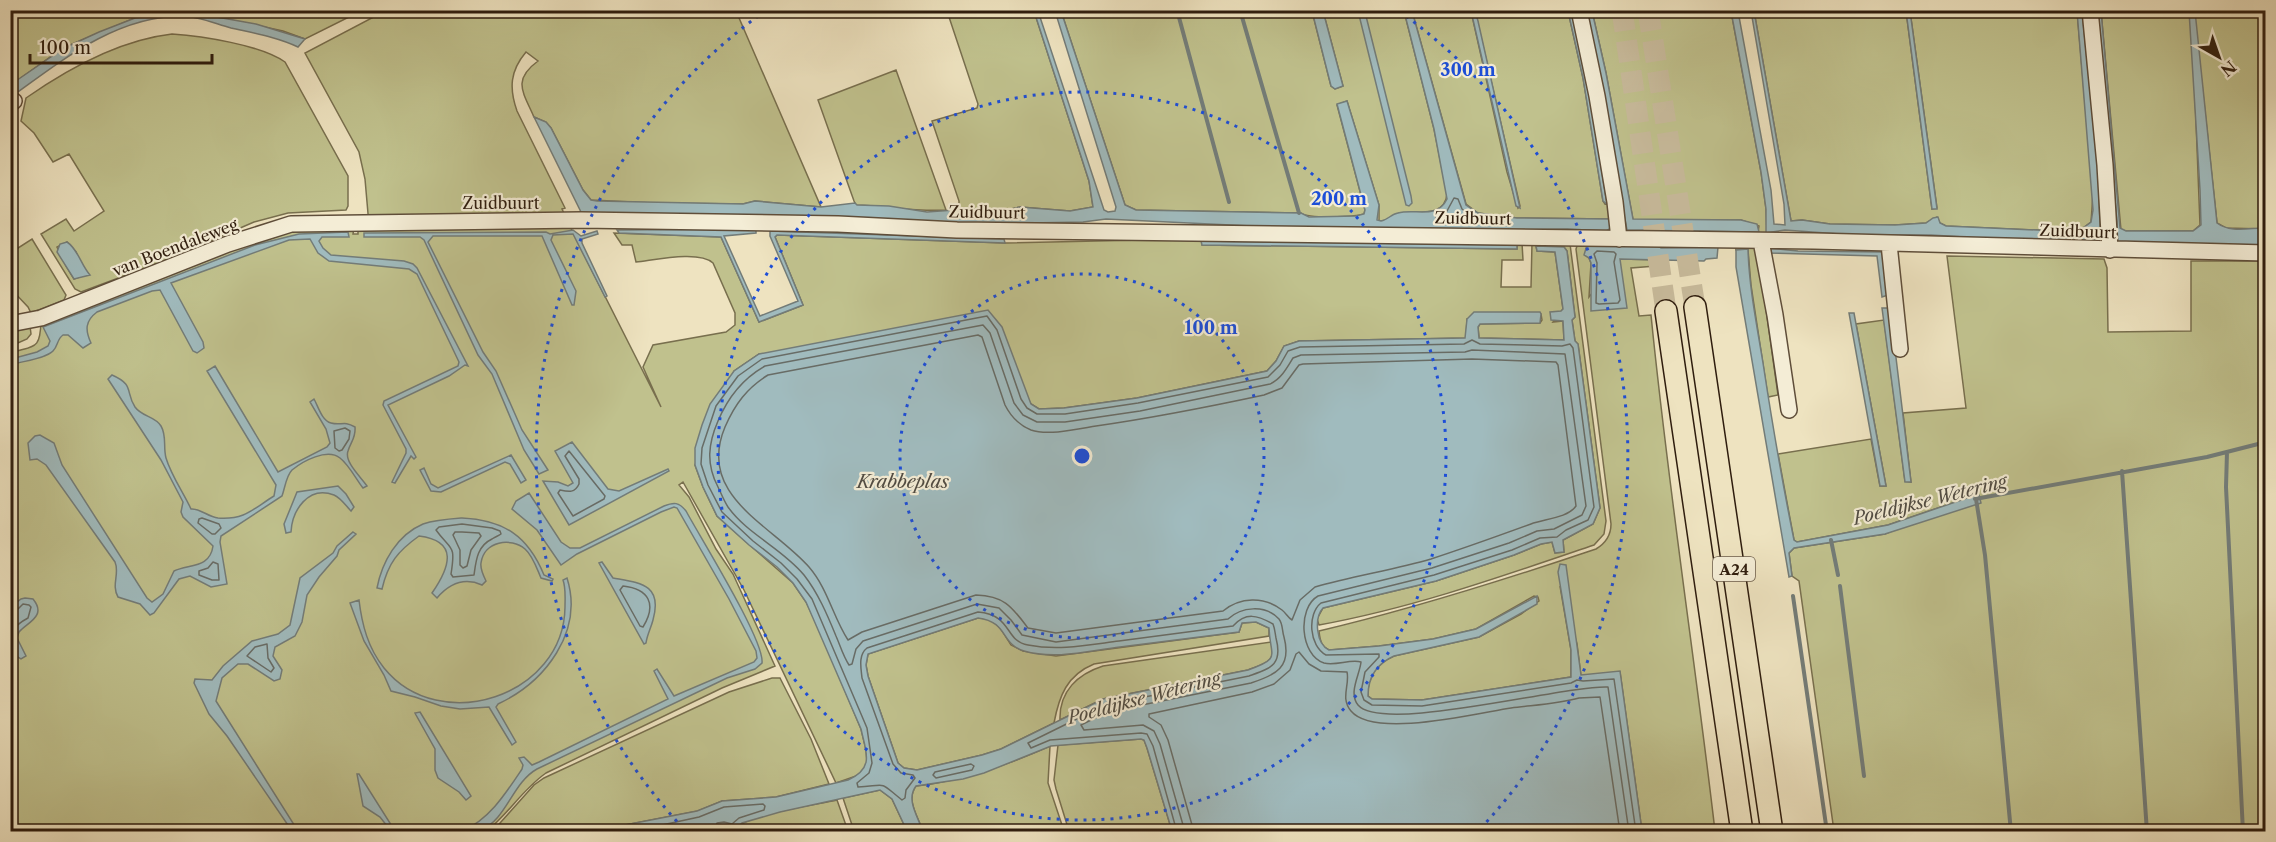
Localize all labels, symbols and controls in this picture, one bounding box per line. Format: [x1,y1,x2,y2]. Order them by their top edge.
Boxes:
scale bar [30,27,212,65]
north arrow [2189,27,2249,87]
text: 100 m [39,37,91,59]
text: N [2217,56,2240,81]
text: 300 m [1440,59,1496,81]
text: 200 m [1311,188,1367,210]
street label: Zuidbuurt [463,193,540,213]
street label: Zuidbuurt [948,201,1026,223]
street label: Zuidbuurt [1434,207,1512,229]
street label: van Boendaleweg [109,214,241,280]
street label: Zuidbuurt [2039,220,2117,242]
text: 100 m [1184,317,1238,339]
centre of rings [1072,446,1092,466]
water label: Poeldijkse Wetering [1849,470,2011,530]
water label: Krabbeplas [855,471,949,493]
road number: A24 [1713,557,1755,581]
water label: Poeldijkse Wetering [1063,666,1225,730]

